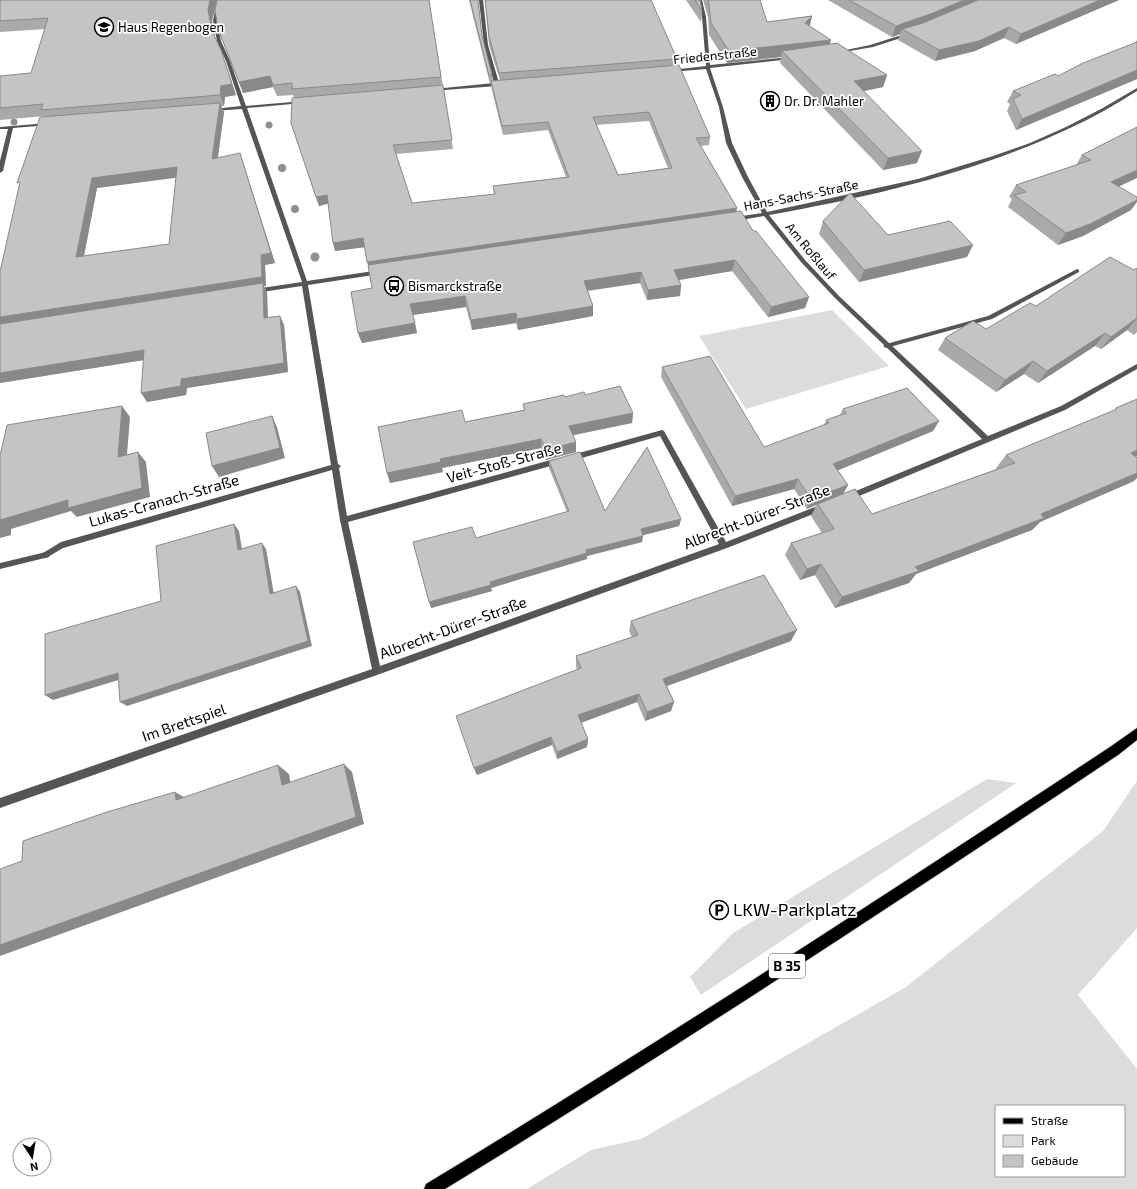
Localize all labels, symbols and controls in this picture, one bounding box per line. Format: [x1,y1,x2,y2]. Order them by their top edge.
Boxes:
school or university icon: Haus Regenbogen [93,16,115,38]
place label: Haus Regenbogen [118,19,224,35]
street label: Friedenstraße [672,43,758,67]
building icon: Dr. Dr. Mahler [759,90,781,112]
place label: Dr. Dr. Mahler [784,93,864,109]
street label: Hans-Sachs-Straße [742,176,860,214]
street label: Am Roßlauf [782,219,840,284]
bus stop icon: Bismarckstraße [383,275,405,297]
place label: Bismarckstraße [408,278,502,294]
street label: Veit-Stoß-Straße [444,438,563,486]
street label: Lukas-Cranach-Straße [87,470,241,530]
street label: Albrecht-Dürer-Straße [681,480,832,552]
street label: Albrecht-Dürer-Straße [377,592,529,662]
street label: Im Brettspiel [139,699,229,745]
place label: LKW-Parkplatz [733,898,856,920]
parking icon: LKW-Parkplatz [708,899,730,921]
road number: B 35 [769,954,805,978]
legend [995,1105,1125,1177]
text: Straße [1031,1113,1068,1127]
text: Park [1031,1133,1056,1147]
north arrow [12,1137,52,1177]
text: Gebäude [1031,1153,1079,1167]
text: N [29,1160,39,1174]

